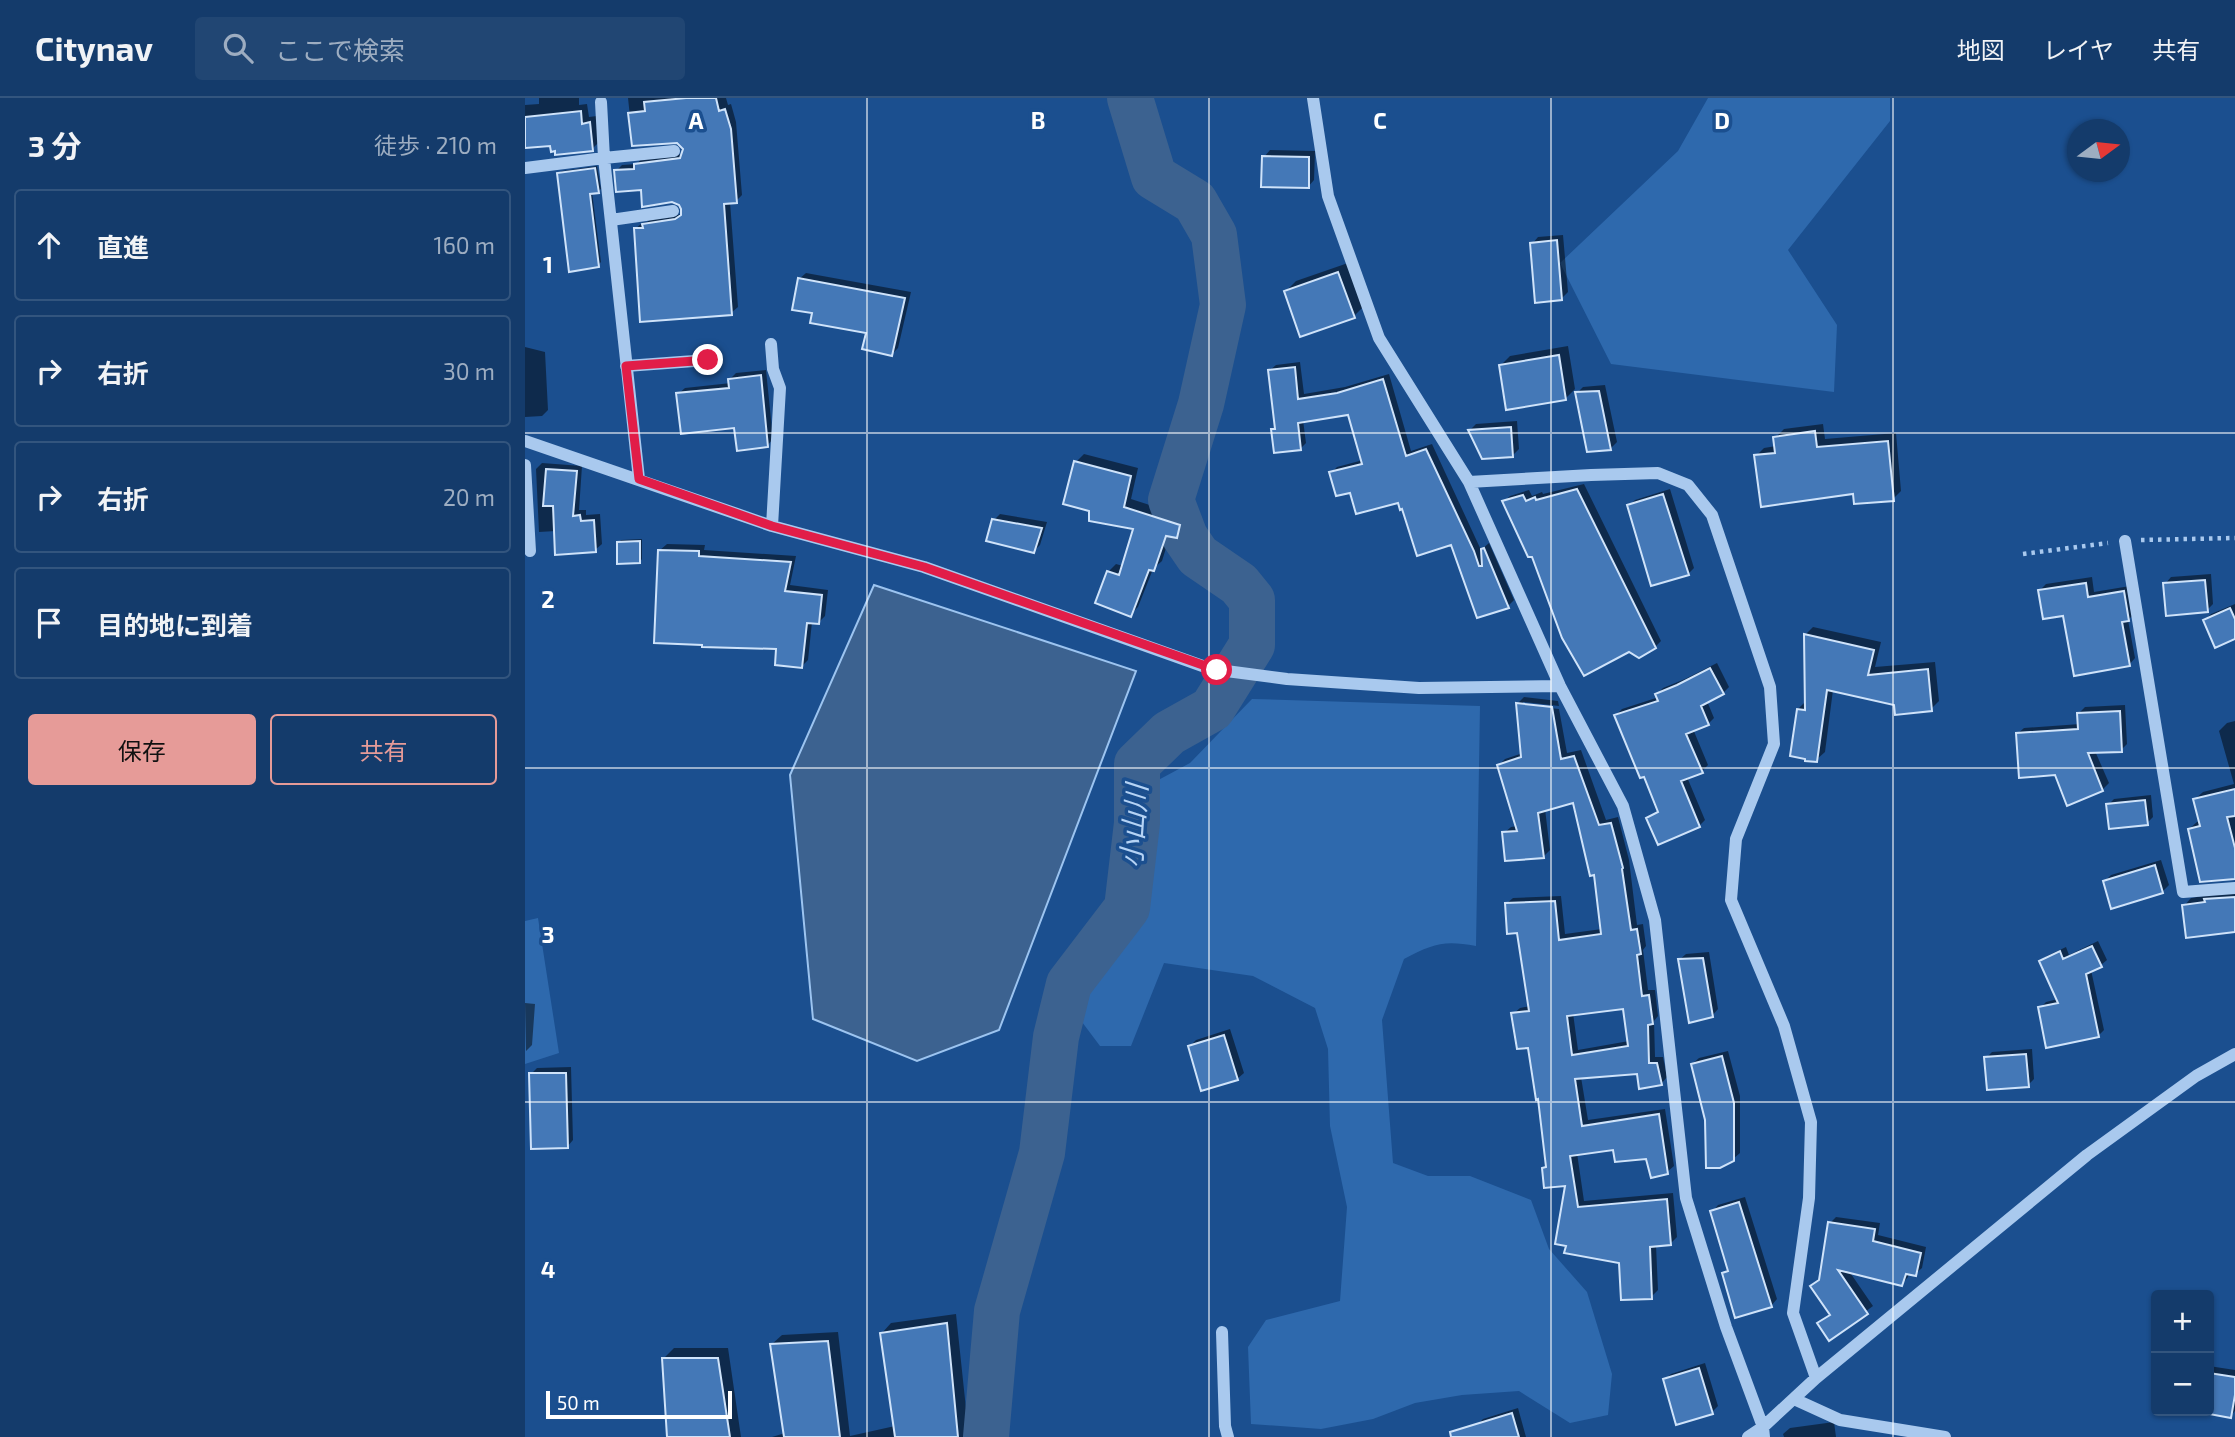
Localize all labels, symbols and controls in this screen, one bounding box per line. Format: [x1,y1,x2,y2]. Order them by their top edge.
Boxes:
search box [195,17,685,80]
text: Citynav [35,28,153,68]
icon: search [219,29,257,67]
text: ここで検索 [275,34,405,65]
text: 地図 [1957,35,2005,64]
text: レイヤ [2043,35,2114,64]
text: 共有 [2152,35,2200,64]
text: A [688,106,704,134]
text: B [1031,106,1045,134]
text: C [1373,106,1387,134]
text: D [1714,106,1730,134]
north arrow [2067,119,2130,182]
text: 3 分 [28,127,82,163]
text: 徒歩 · 210 m [374,131,497,159]
icon: ahead [30,226,68,264]
text: 直進 [97,231,149,262]
text: 160 m [434,231,495,259]
text: 1 [543,250,553,278]
route end [692,344,723,375]
icon: right [30,352,68,390]
text: 右折 [97,357,149,388]
text: 30 m [443,357,495,385]
icon: right [30,478,68,516]
text: 右折 [97,483,149,514]
text: 20 m [443,483,495,511]
text: 2 [541,585,555,613]
icon: arrive [30,604,68,642]
text: 目的地に到着 [97,609,253,640]
route start [1201,654,1232,685]
button: 保存 [28,714,256,785]
button: 共有 [270,714,497,785]
water label: 小山川 [1113,780,1153,869]
text: 3 [541,920,555,948]
text: 4 [541,1255,555,1283]
map controls [2151,1290,2214,1416]
button: + [2151,1290,2214,1353]
button: − [2151,1353,2214,1416]
scale bar [546,1388,731,1420]
text: 50 m [557,1391,600,1414]

